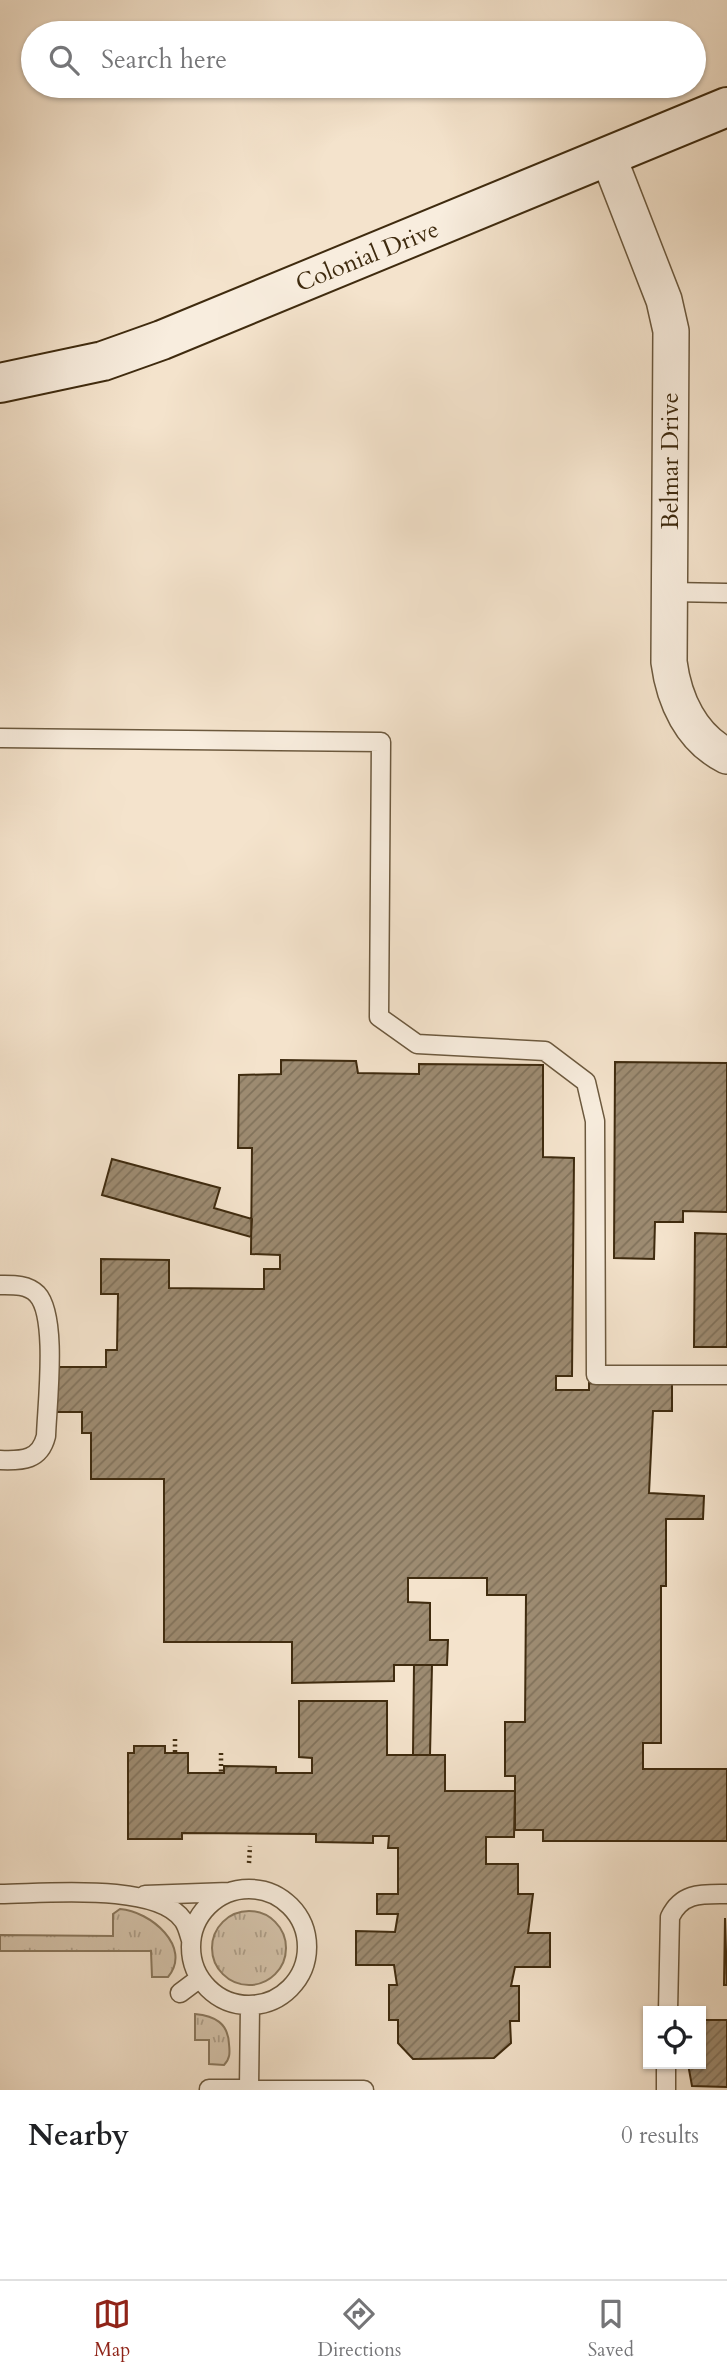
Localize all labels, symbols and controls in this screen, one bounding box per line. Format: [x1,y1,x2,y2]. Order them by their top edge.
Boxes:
search box [21,21,706,98]
icon: search [45,41,83,79]
text: Search here [101,42,227,77]
street label: Colonial Drive [291,213,444,300]
street label: Belmar Drive [654,392,687,530]
map controls [643,2006,706,2069]
button: locate [643,2006,706,2069]
text: Nearby [28,2115,129,2156]
text: 0 results [621,2120,699,2151]
tab: Map [93,2295,131,2363]
tab: Directions [318,2295,401,2363]
tab: Saved [588,2295,634,2363]

